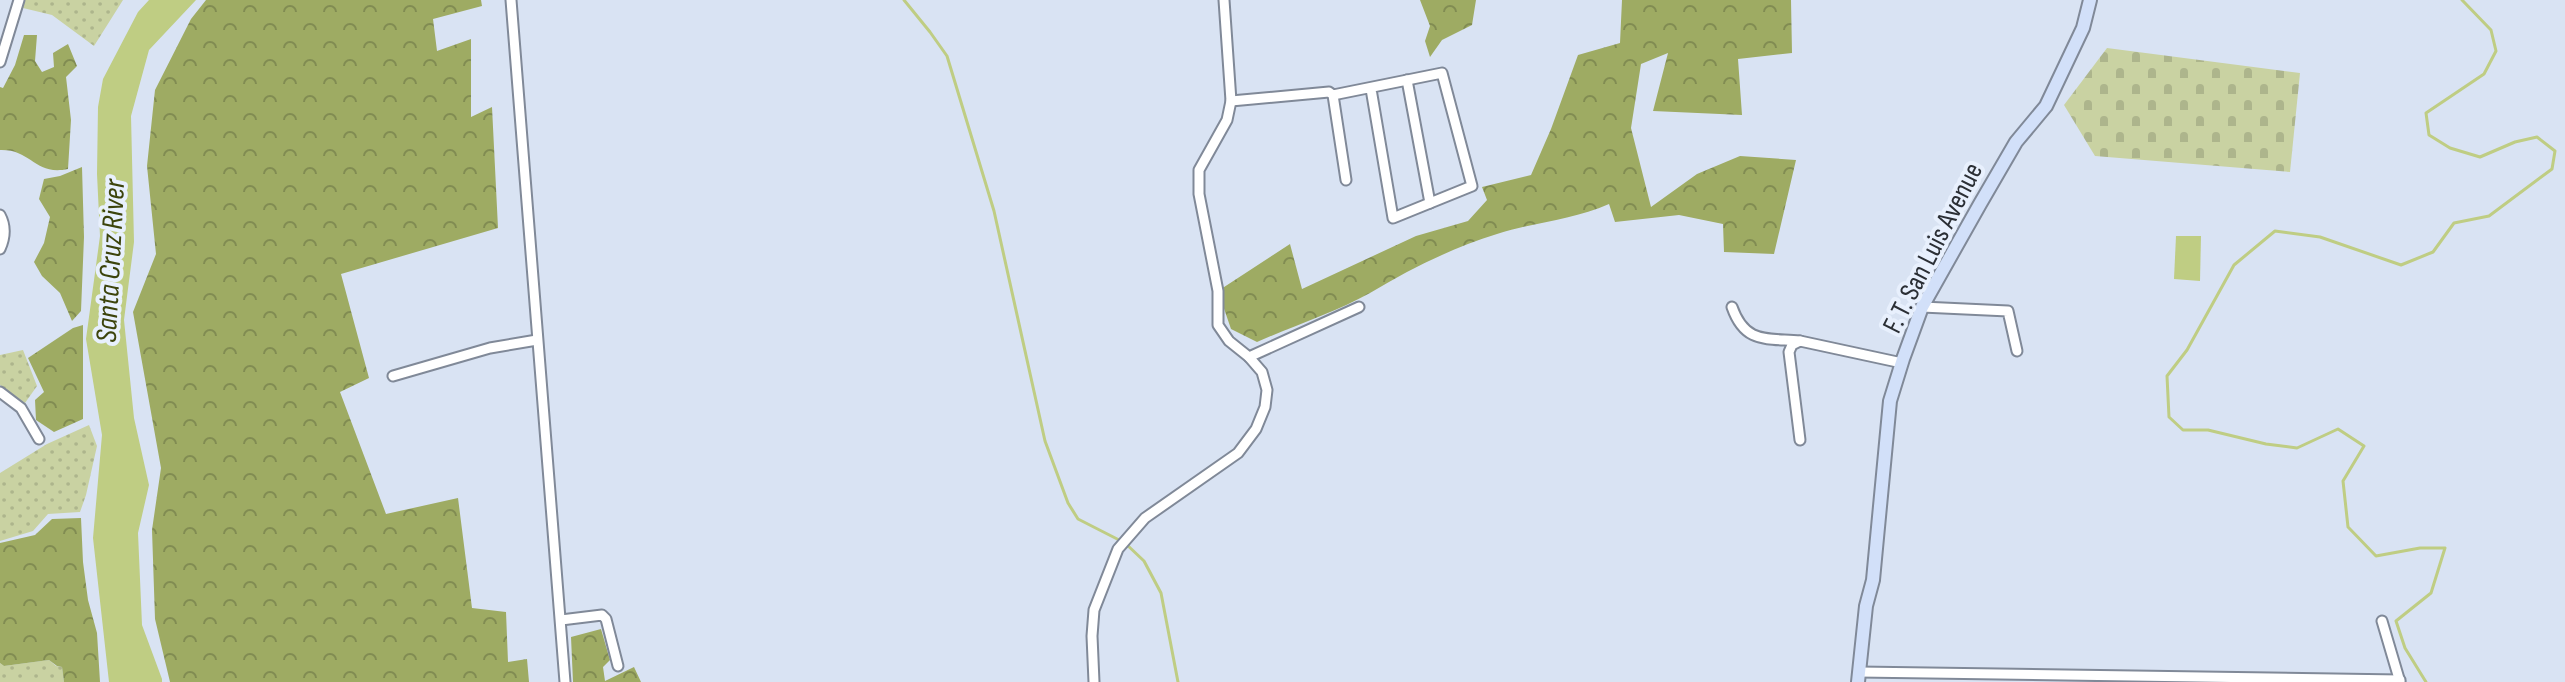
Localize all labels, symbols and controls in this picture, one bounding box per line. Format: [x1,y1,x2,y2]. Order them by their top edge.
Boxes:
street label: F. T. San Luis Avenue [1876,157,1990,339]
water label: Santa Cruz River [89,177,133,344]

